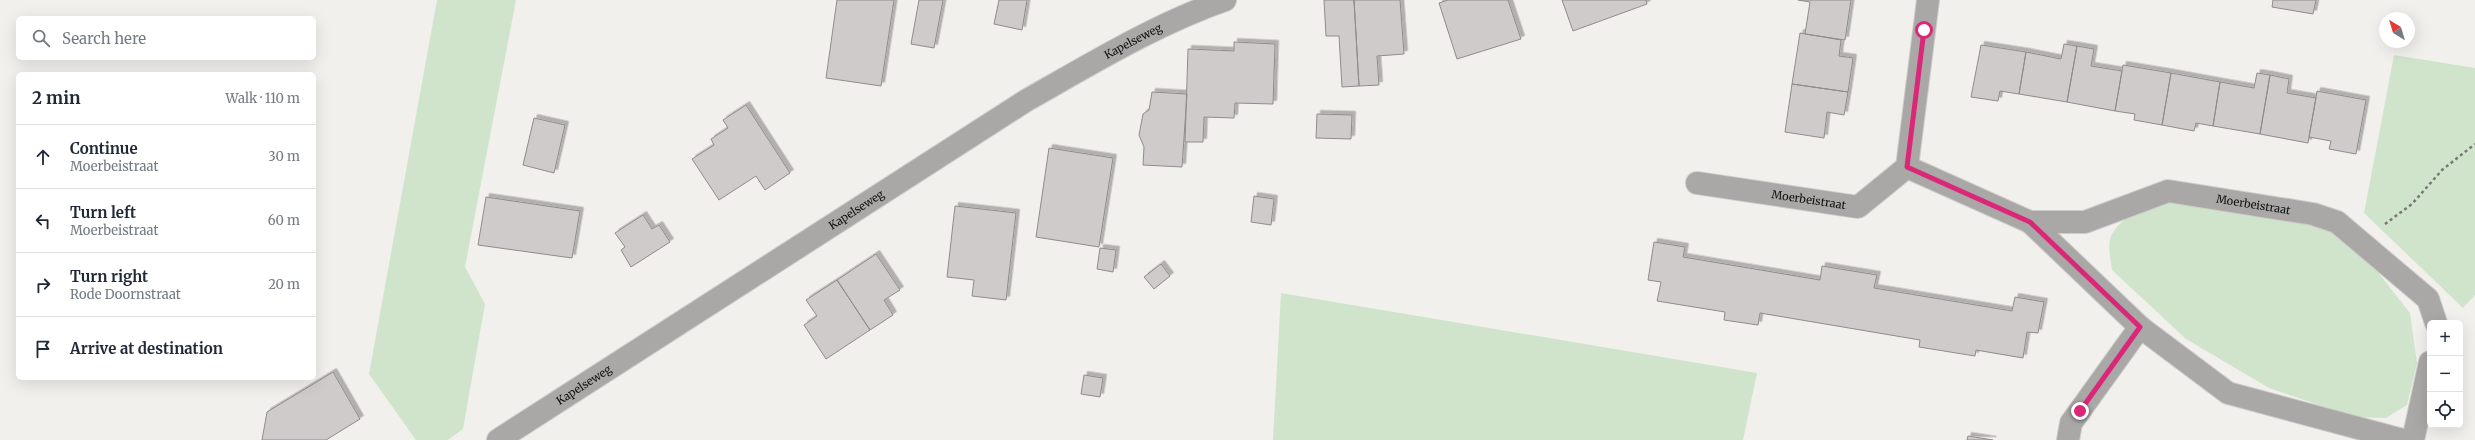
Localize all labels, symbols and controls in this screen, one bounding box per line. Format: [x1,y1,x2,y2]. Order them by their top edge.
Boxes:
north arrow [2379,12,2415,48]
search box [16,16,316,60]
street label: Kapelseweg [1102,20,1164,62]
route start [1915,21,1933,39]
icon: search [30,27,52,49]
text: Search here [62,29,146,48]
text: 2 min [32,87,80,109]
text: Walk · 110 m [225,90,300,107]
text: Continue [70,139,138,158]
icon: ahead [32,146,54,168]
text: 30 m [268,148,300,165]
text: Moerbeistraat [70,158,159,175]
street label: Kapelseweg [826,187,887,233]
street label: Moerbeistraat [1771,187,1848,212]
street label: Moerbeistraat [2215,192,2292,217]
text: Turn left [70,203,136,222]
icon: left [32,210,54,232]
text: 60 m [268,212,300,229]
text: Moerbeistraat [70,222,159,239]
text: Turn right [70,267,148,286]
icon: right [32,274,54,296]
text: 20 m [268,276,300,293]
text: Rode Doornstraat [70,286,181,303]
map controls [2427,320,2463,428]
button: + [2427,320,2463,356]
icon: arrive [32,338,54,360]
text: Arrive at destination [70,339,223,358]
button: − [2427,356,2463,392]
street label: Kapelseweg [554,362,614,408]
button: locate [2427,392,2463,428]
route end [2071,402,2089,420]

